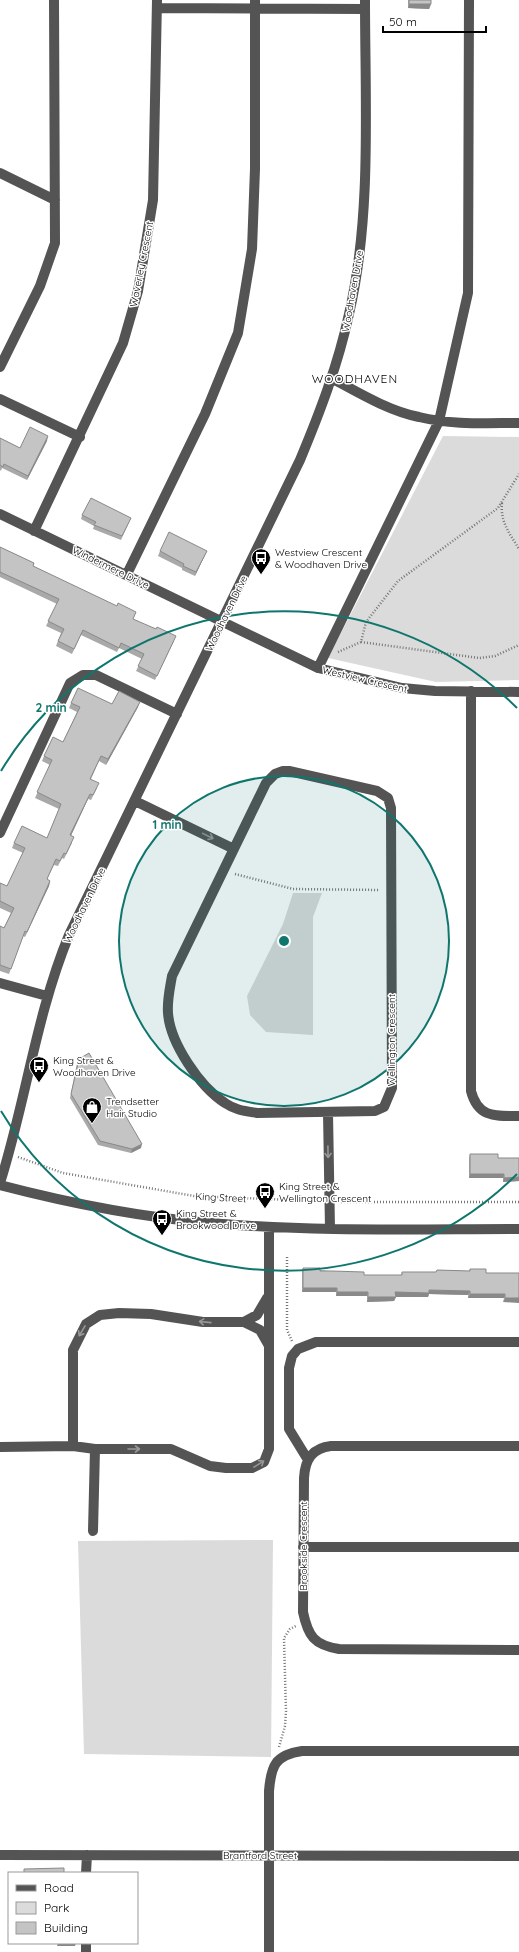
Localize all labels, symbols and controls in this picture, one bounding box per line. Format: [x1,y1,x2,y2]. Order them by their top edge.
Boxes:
scale bar [383,8,486,34]
text: 50 m [389,14,417,29]
street label: Waverley Crescent [127,220,156,308]
street label: Woodhaven Drive [339,249,366,333]
district label: WOODHAVEN [312,371,398,386]
street label: Windermere Drive [70,543,152,592]
place label: Westview Crescent & Woodhaven Drive [275,546,368,571]
bus stop icon: Westview Crescent & Woodhaven Drive [250,547,272,575]
street label: Woodhaven Drive [202,573,251,653]
street label: Westview Crescent [321,663,409,696]
text: 2 min [35,700,67,715]
text: 1 min [152,817,182,832]
one-way arrow [202,833,214,840]
street label: Woodhaven Drive [60,865,109,945]
centre of rings [277,934,291,948]
street label: Wellington Crescent [385,993,398,1086]
place label: King Street & Woodhaven Drive [53,1054,136,1079]
bus stop icon: King Street & Woodhaven Drive [28,1055,50,1083]
place label: Trendsetter Hair Studio [106,1095,159,1120]
shop icon: Trendsetter Hair Studio [81,1096,103,1124]
one-way arrow [325,1145,332,1158]
place label: King Street & Wellington Crescent [279,1180,372,1205]
bus stop icon: King Street & Wellington Crescent [254,1181,276,1209]
street label: King Street [195,1190,247,1205]
place label: King Street & Brookwood Drive [176,1207,256,1232]
bus stop icon: King Street & Brookwood Drive [151,1208,173,1236]
one-way arrow [199,1318,212,1326]
one-way arrow [77,1325,85,1337]
one-way arrow [127,1445,140,1453]
one-way arrow [253,1460,264,1468]
street label: Brookside Crescent [297,1501,310,1591]
street label: Brantford Street [223,1849,298,1862]
legend [8,1872,138,1944]
text: Road [44,1880,74,1895]
text: Park [44,1900,69,1915]
text: Building [44,1920,88,1935]

